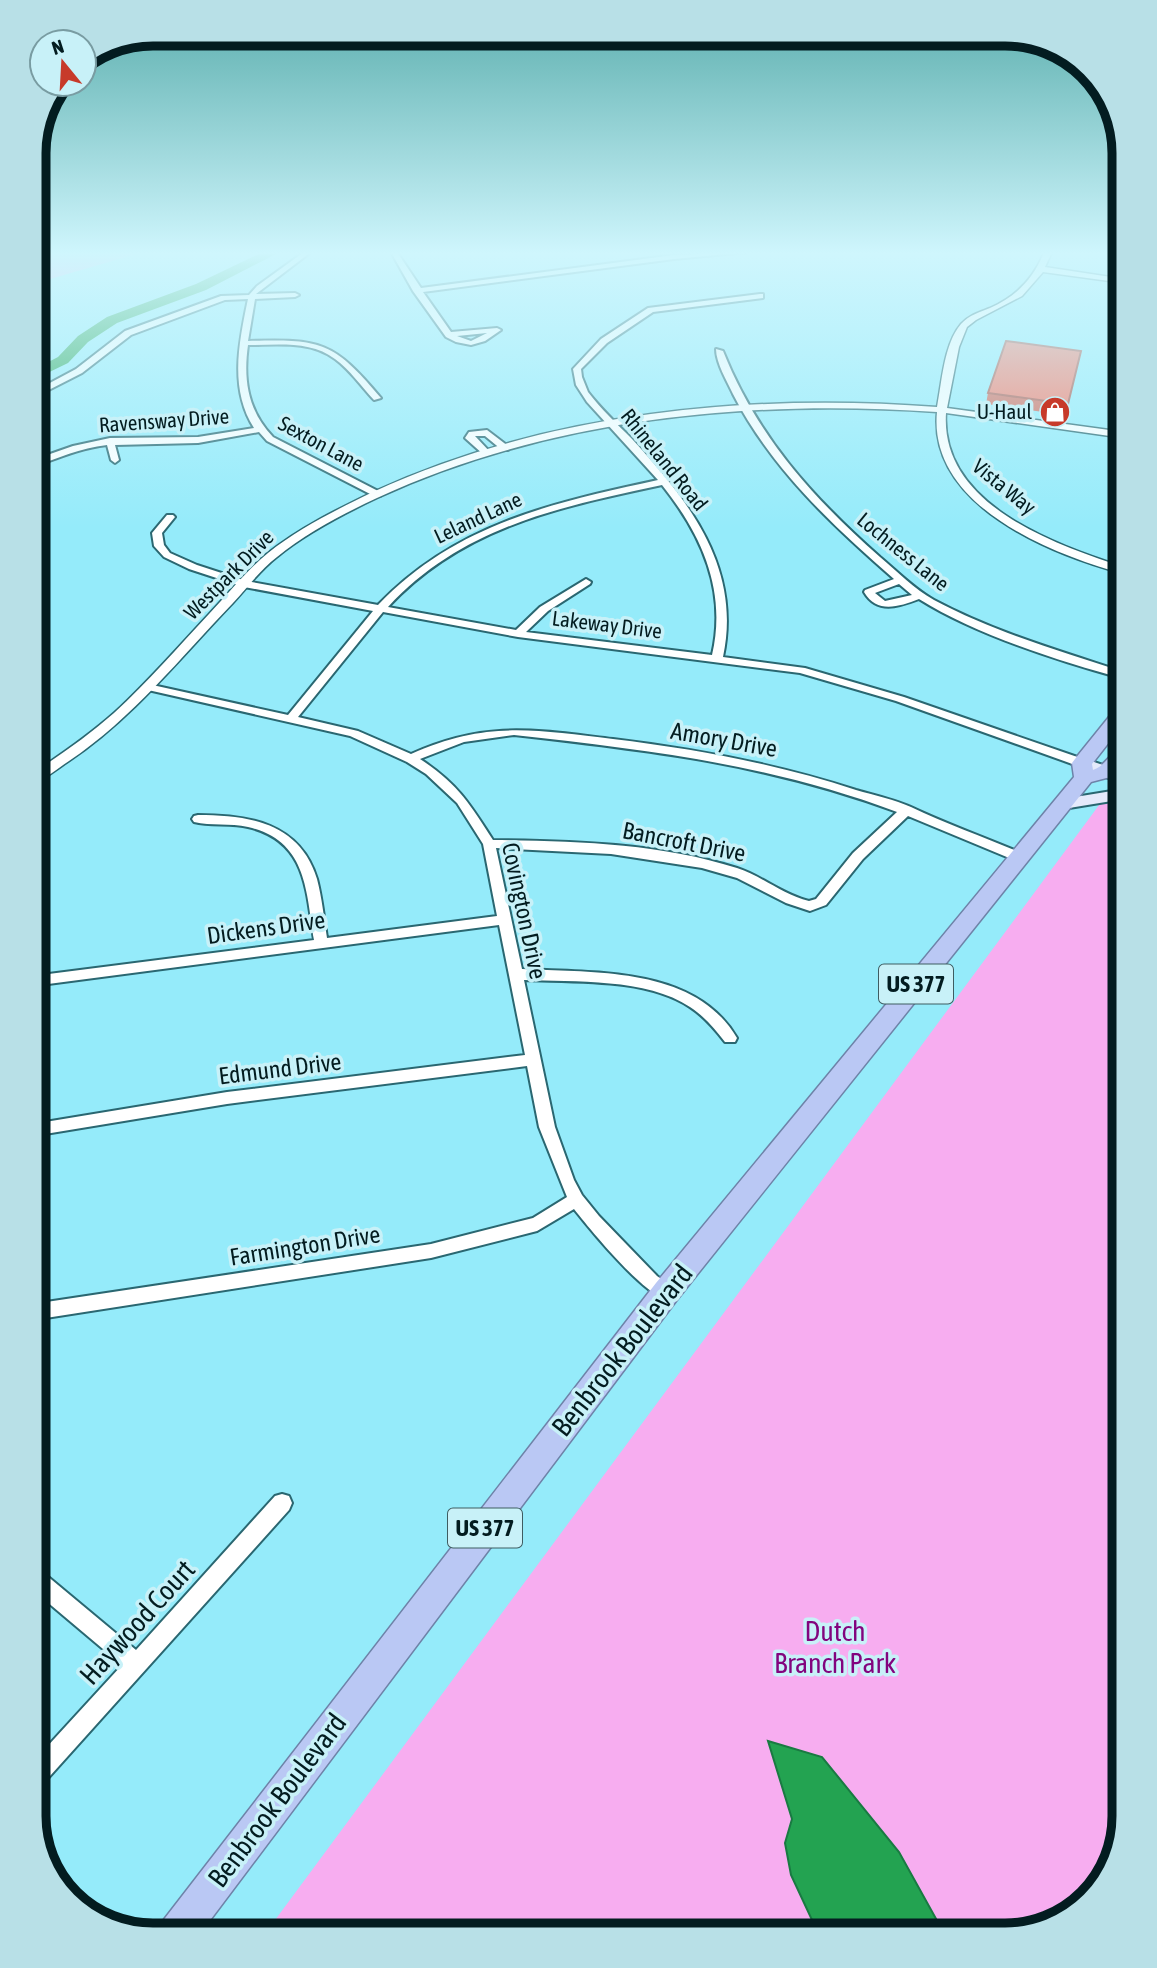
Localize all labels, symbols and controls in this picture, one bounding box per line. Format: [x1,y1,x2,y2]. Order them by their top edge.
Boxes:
north arrow [28,28,98,98]
text: N [49,35,66,59]
shop icon: U-Haul [1038,395,1072,429]
place label: U-Haul [977,399,1032,423]
street label: Ravensway Drive [98,403,230,437]
street label: Rhineland Road [617,404,713,515]
street label: Sexton Lane [275,411,368,476]
street label: Vista Way [968,454,1041,519]
street label: Leland Lane [430,486,525,548]
street label: Lochness Lane [853,507,954,595]
street label: Westpark Drive [179,525,278,624]
street label: Lakeway Drive [551,605,663,643]
street label: Amory Drive [669,717,779,762]
street label: Bancroft Drive [620,816,748,867]
street label: Covington Drive [497,840,552,982]
street label: Dickens Drive [205,906,327,949]
road number: US 377 [879,965,953,1004]
street label: Edmund Drive [217,1048,343,1089]
street label: Farmington Drive [228,1220,382,1271]
street label: Benbrook Boulevard [545,1258,699,1442]
road number: US 377 [448,1508,522,1548]
street label: Haywood Court [73,1553,201,1691]
park label: Dutch Branch Park [774,1615,896,1679]
street label: Benbrook Boulevard [201,1707,353,1893]

